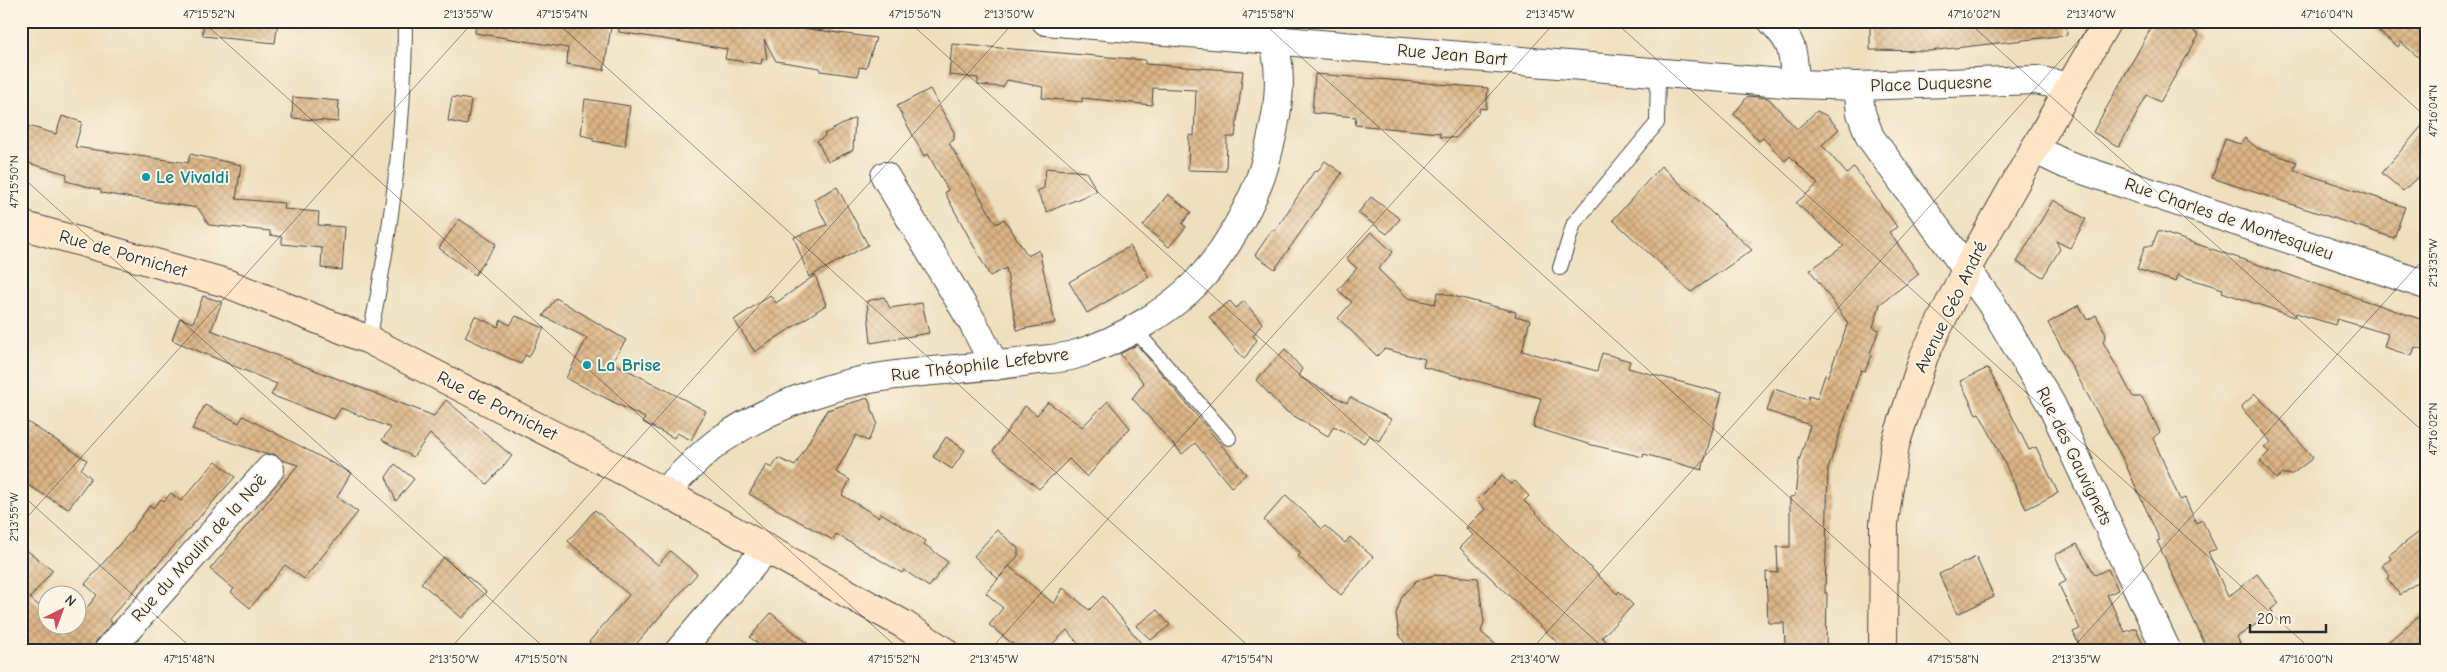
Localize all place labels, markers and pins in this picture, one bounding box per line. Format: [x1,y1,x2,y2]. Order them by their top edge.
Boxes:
place label: Le Vivaldi [156,167,229,188]
marker: Le Vivaldi [140,171,152,183]
place label: La Brise [597,355,661,376]
marker: La Brise [581,359,593,371]

